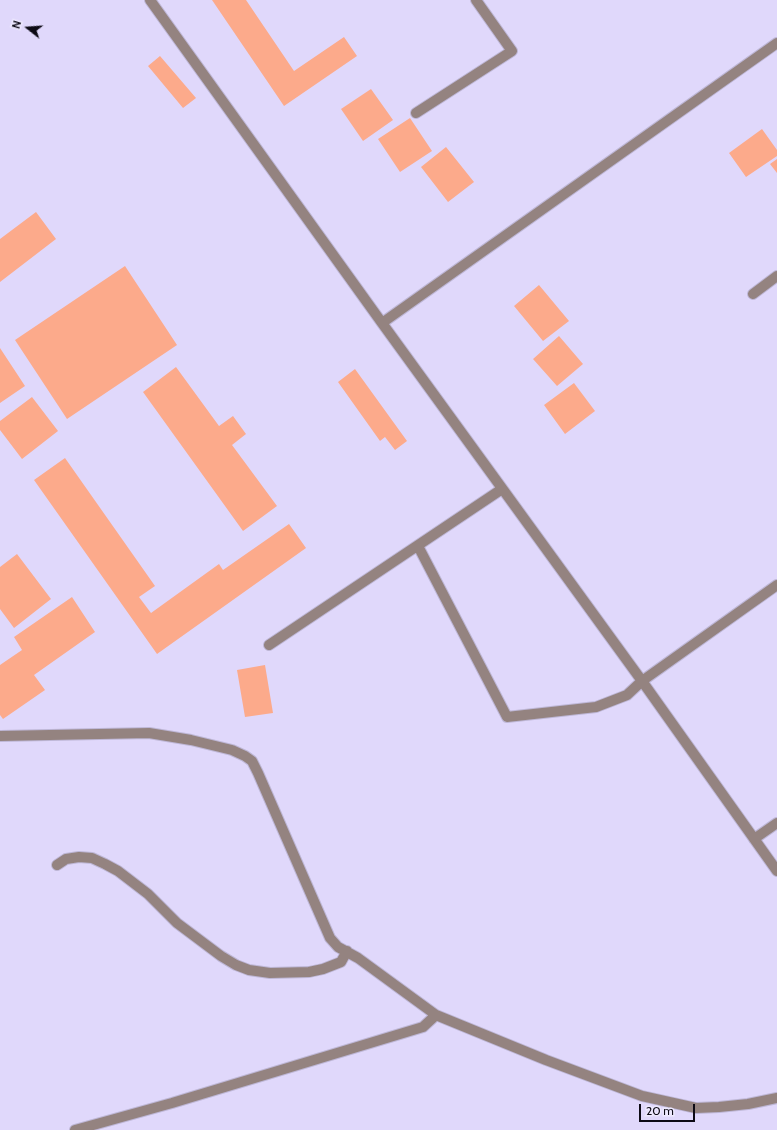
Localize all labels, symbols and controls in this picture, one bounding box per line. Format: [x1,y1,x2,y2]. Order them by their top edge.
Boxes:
north arrow [8,8,48,48]
text: N [9,19,24,30]
scale bar [641,1096,697,1122]
text: 20 m [646,1103,674,1118]

